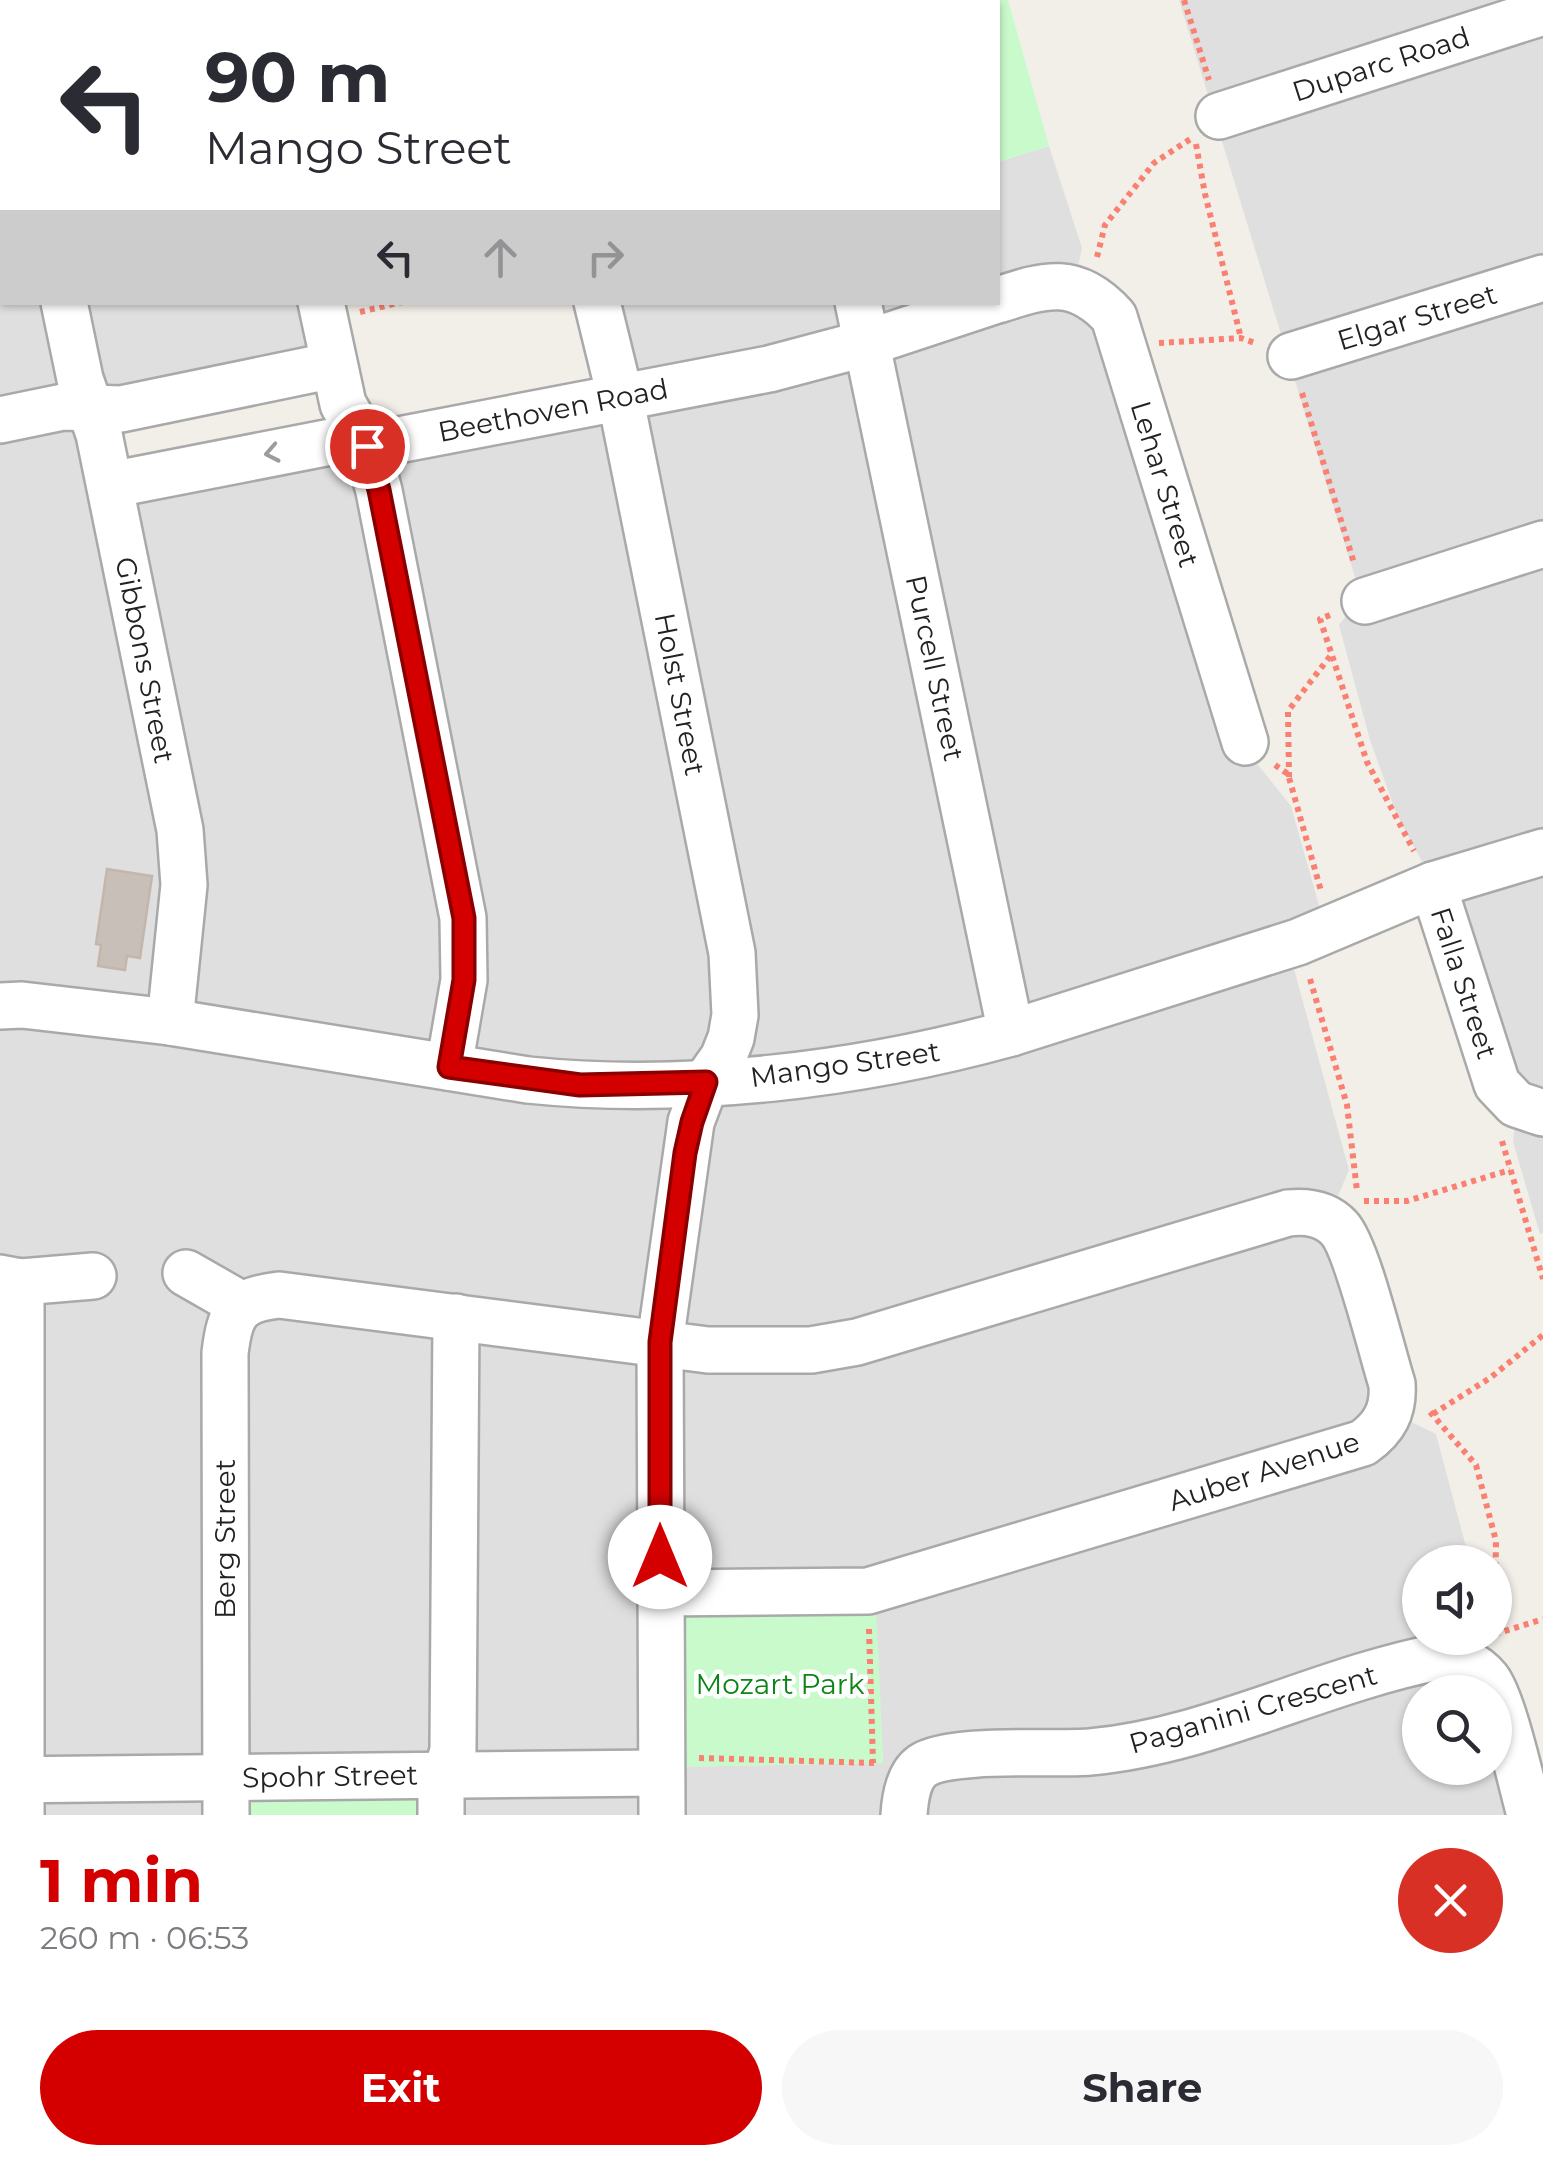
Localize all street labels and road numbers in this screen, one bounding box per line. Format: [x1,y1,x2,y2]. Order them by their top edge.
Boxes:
street label: Duparc Road [1288,19,1474,109]
street label: Elgar Street [1333,277,1501,357]
street label: Beethoven Road [435,371,671,449]
street label: Lehar Street [1124,397,1206,571]
street label: Gibbons Street [108,554,182,766]
street label: Purcell Street [899,572,971,764]
street label: Holst Street [648,610,712,778]
street label: Falla Street [1424,903,1504,1063]
street label: Mango Street [748,1034,942,1094]
street label: Auber Avenue [1164,1424,1364,1518]
street label: Berg Street [208,1459,242,1619]
street label: Paganini Crescent [1125,1657,1381,1761]
street label: Spohr Street [242,1757,418,1795]

